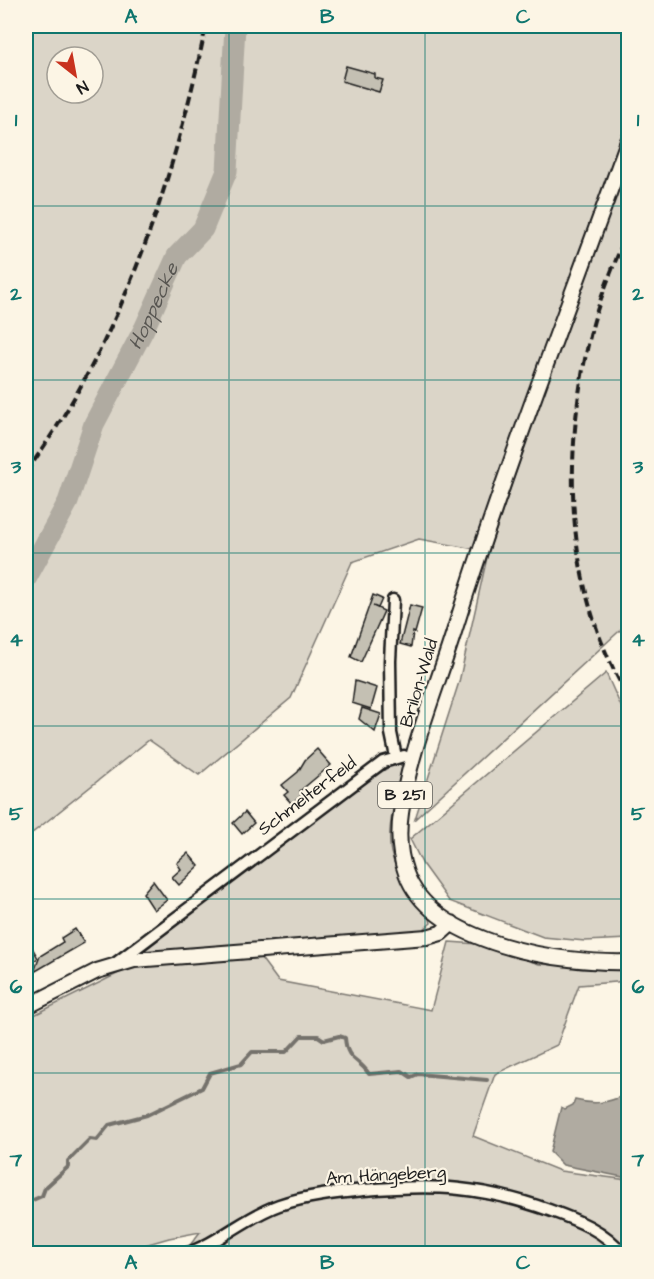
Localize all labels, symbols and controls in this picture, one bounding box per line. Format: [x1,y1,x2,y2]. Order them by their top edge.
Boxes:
text: A [125,3,138,31]
text: B [320,3,335,31]
text: C [516,3,531,31]
north arrow [45,45,105,105]
text: N [72,75,92,99]
text: 1 [15,106,18,134]
text: 1 [637,106,640,134]
water label: Hoppecke [122,258,186,354]
text: 2 [9,280,22,308]
text: 2 [631,280,644,308]
text: 3 [10,453,22,481]
text: 3 [632,453,644,481]
text: 4 [9,626,23,654]
text: 4 [631,626,645,654]
street label: Brilon-Wald [394,636,444,730]
street label: Schmelterfeld [252,751,362,841]
road number: B 251 [378,782,432,808]
text: 5 [9,800,24,828]
text: 5 [631,800,646,828]
text: 6 [10,973,23,1001]
text: 6 [632,973,645,1001]
text: 7 [9,1146,23,1174]
text: 7 [631,1146,645,1174]
street label: Am Hängeberg [325,1159,447,1192]
text: A [125,1249,138,1277]
text: B [320,1249,335,1277]
text: C [516,1249,531,1277]

